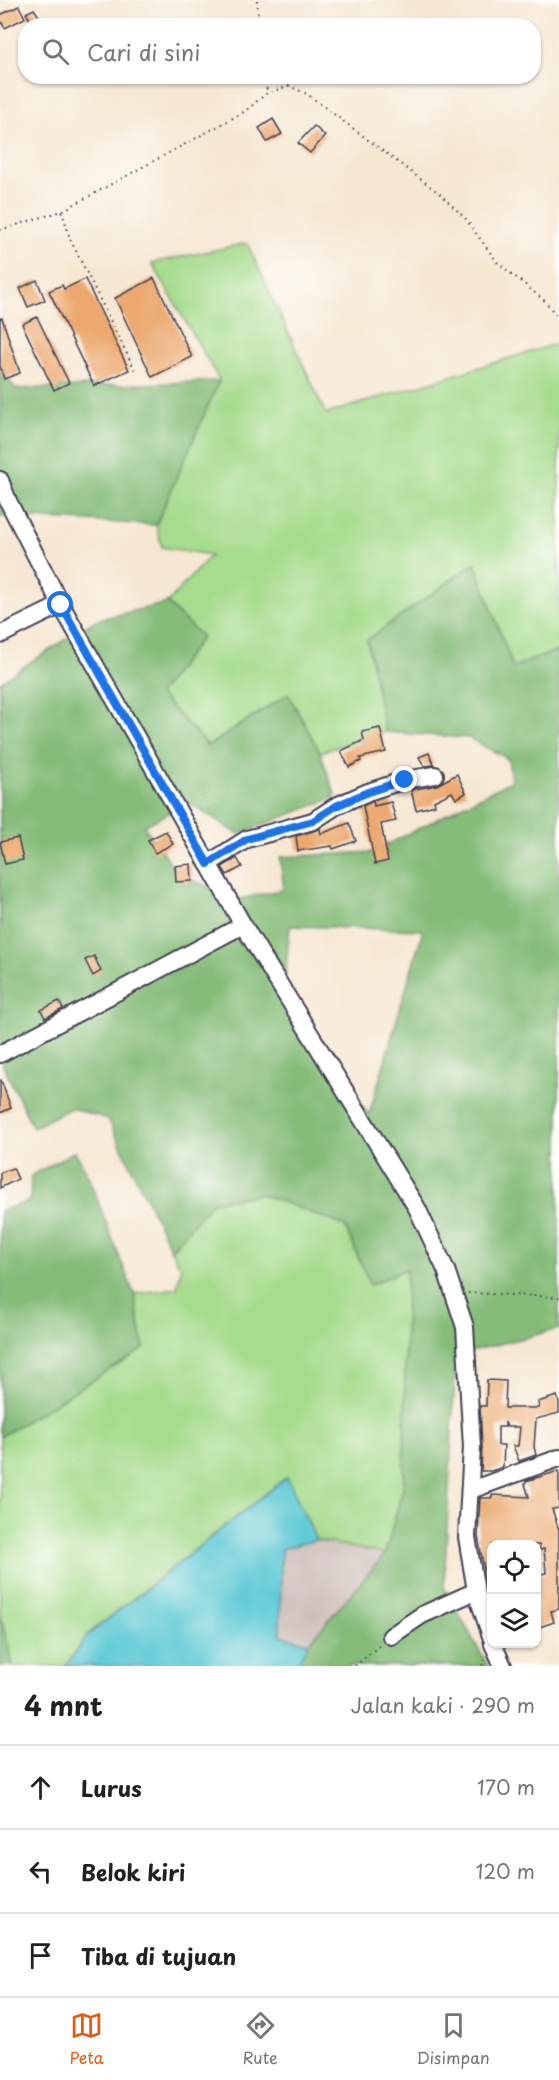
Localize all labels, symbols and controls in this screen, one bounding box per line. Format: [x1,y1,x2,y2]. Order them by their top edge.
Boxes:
search box [18,18,541,84]
icon: search [39,35,72,68]
text: Cari di sini [87,35,200,68]
route start [47,591,73,617]
route end [391,766,417,792]
map controls [487,1540,541,1648]
button: locate [487,1540,541,1594]
button: layers [487,1594,541,1648]
text: 4 mnt [24,1686,103,1725]
text: Jalan kaki · 290 m [351,1690,535,1720]
icon: ahead [24,1771,57,1804]
text: Lurus [81,1771,142,1804]
text: 170 m [477,1772,535,1802]
icon: left [24,1855,57,1888]
text: Belok kiri [81,1855,185,1888]
text: 120 m [476,1856,535,1886]
icon: arrive [24,1939,57,1972]
text: Tiba di tujuan [81,1939,236,1972]
tab: Peta [69,2009,104,2069]
tab: Rute [243,2009,278,2069]
tab: Disimpan [417,2009,490,2069]

